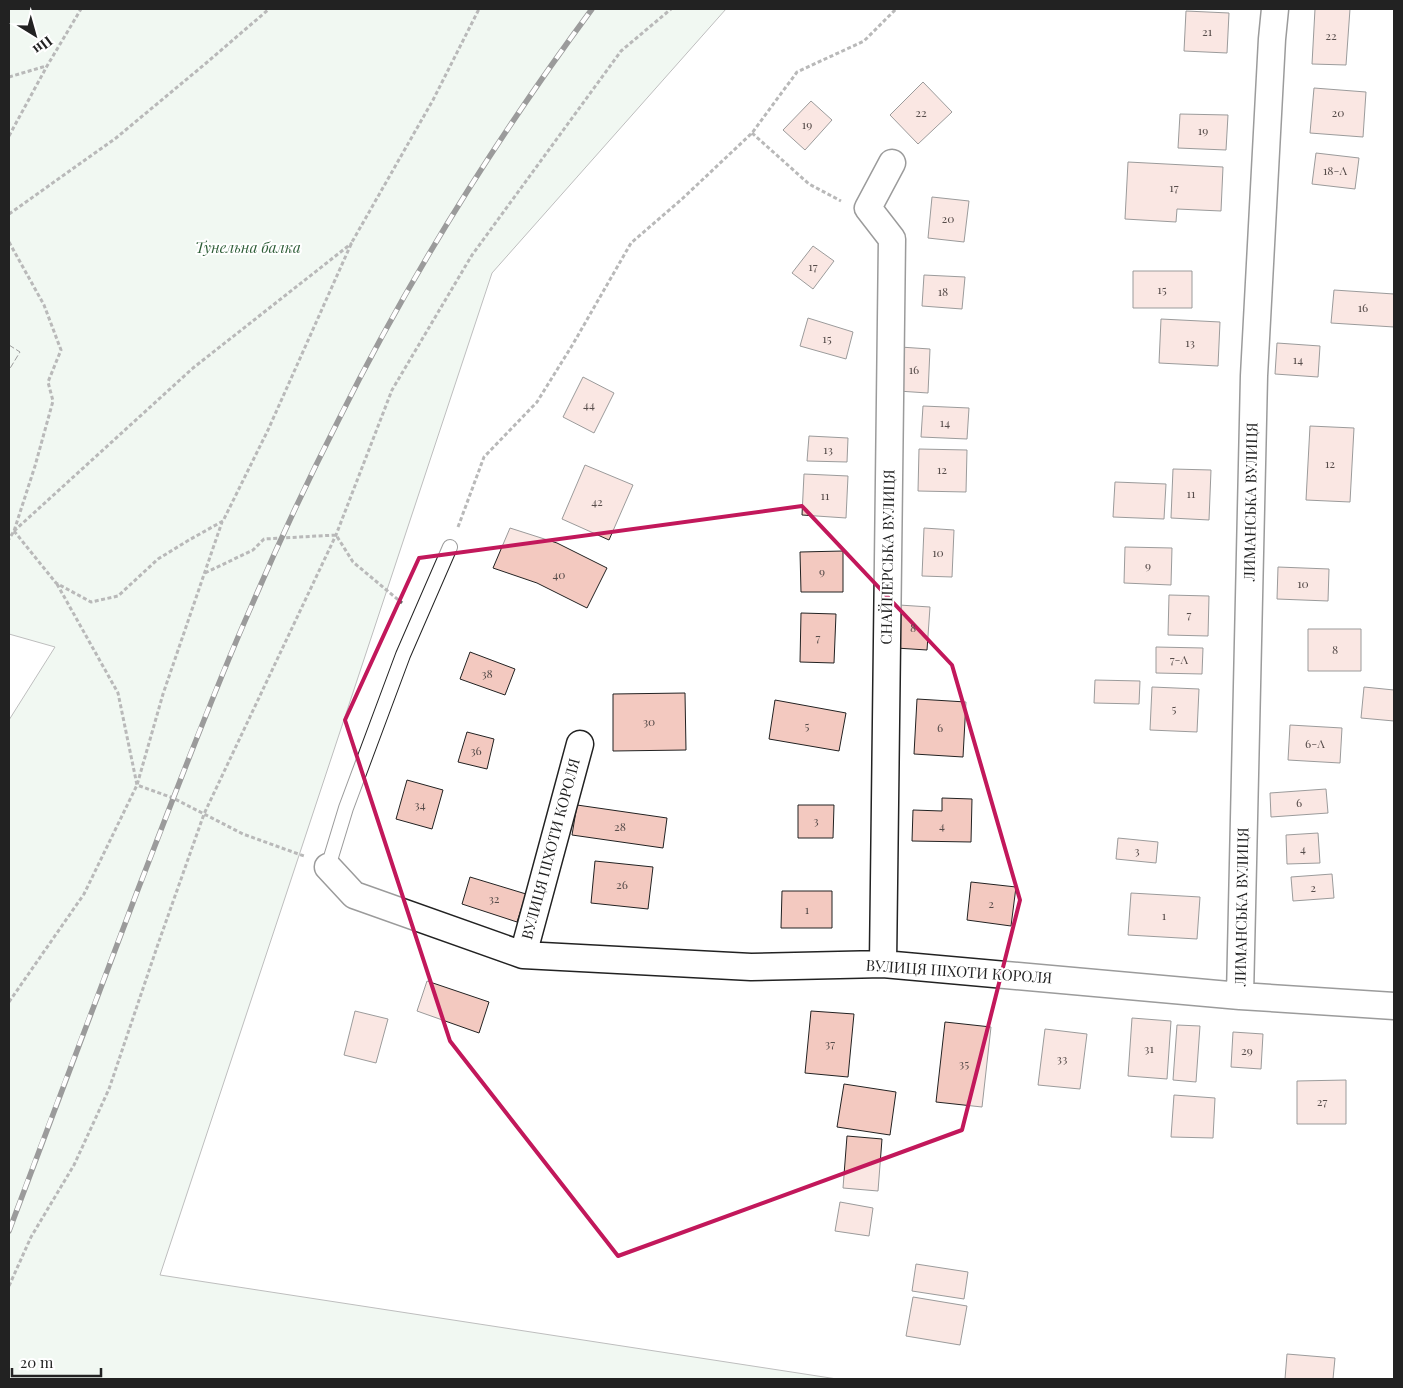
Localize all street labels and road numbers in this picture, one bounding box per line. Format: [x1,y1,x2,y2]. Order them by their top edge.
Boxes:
street label: ЛИМАНСЬКА ВУЛИЦЯ [1239,422,1261,583]
street label: СНАЙПЕРСЬКА ВУЛИЦЯ [875,469,899,645]
street label: ВУЛИЦЯ ПІХОТИ КОРОЛЯ [516,756,584,941]
street label: ЛИМАНСЬКА ВУЛИЦЯ [1230,827,1252,988]
street label: ВУЛИЦЯ ПІХОТИ КОРОЛЯ [865,955,1053,988]

